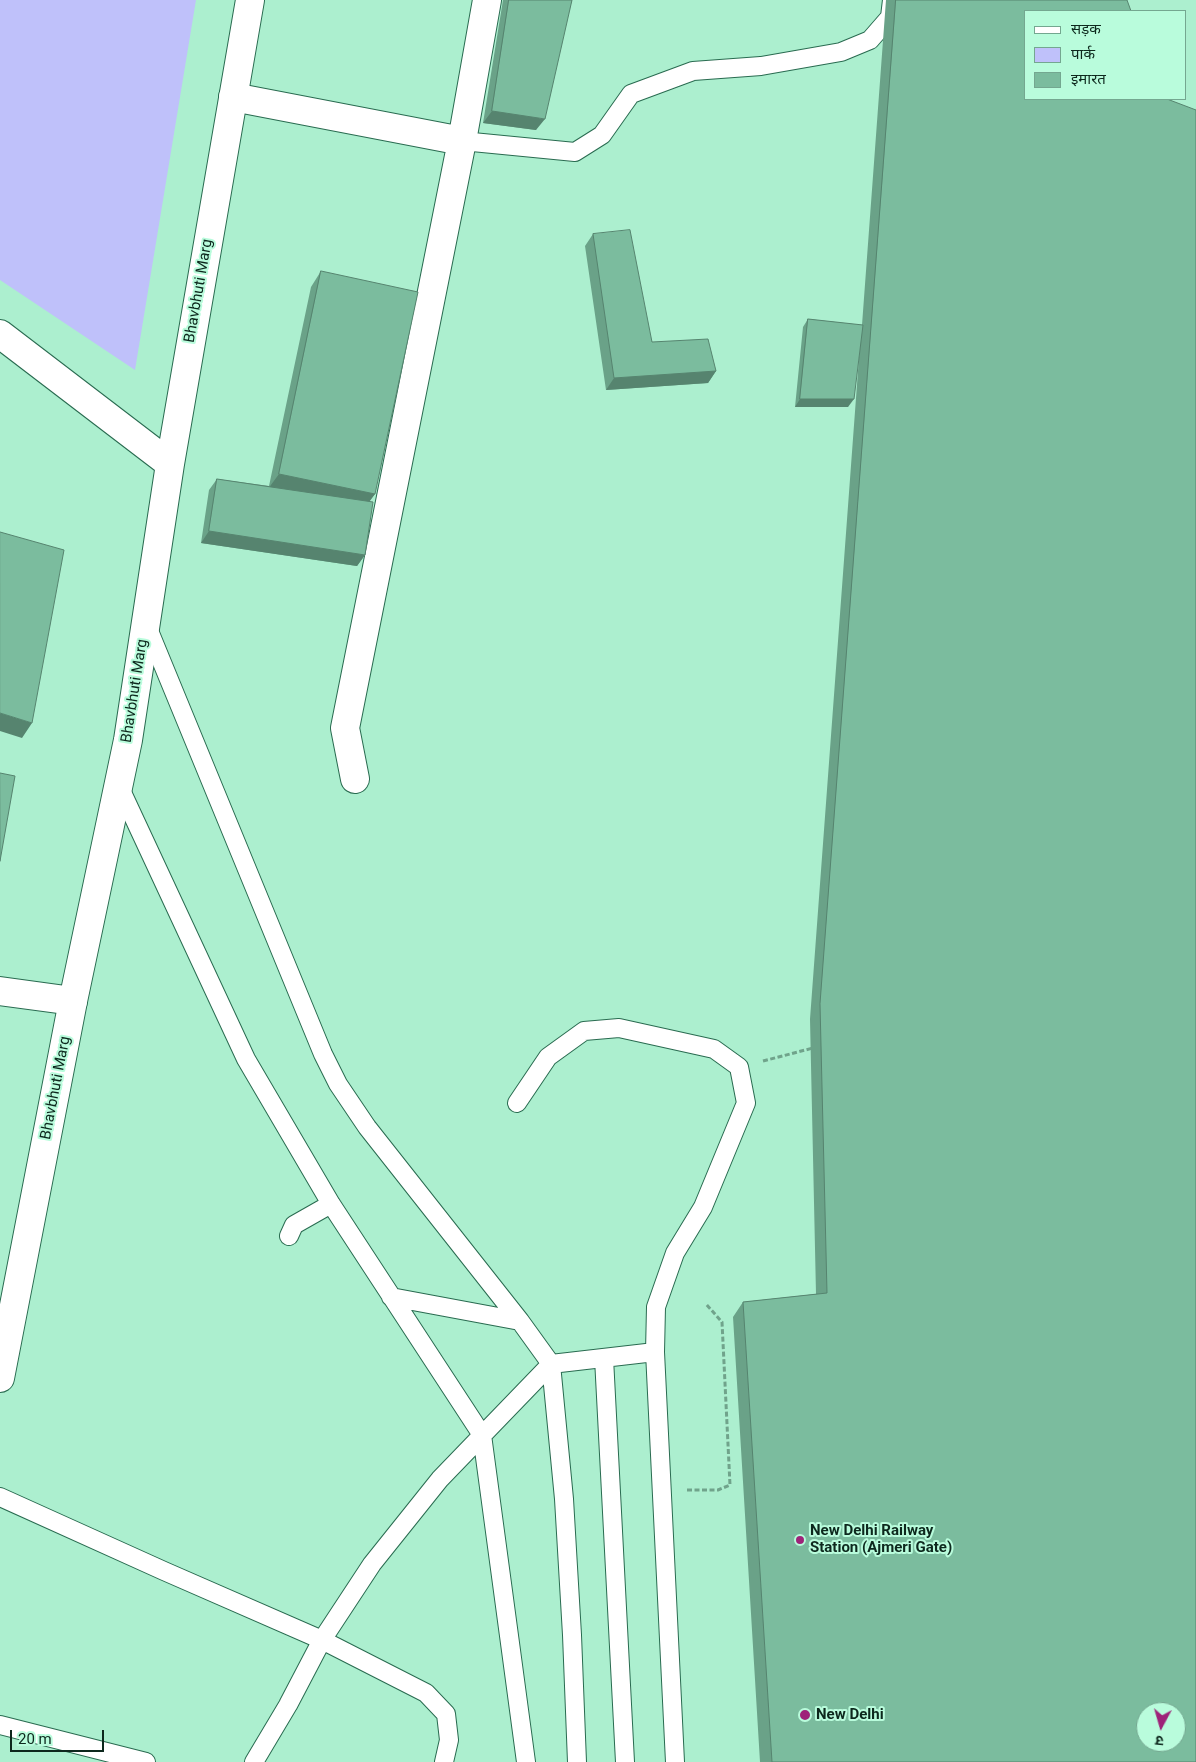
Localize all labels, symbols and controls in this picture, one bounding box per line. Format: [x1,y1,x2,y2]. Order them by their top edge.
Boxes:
legend [1024,10,1186,100]
text: सड़क [1071,20,1101,38]
text: पार्क [1071,45,1095,63]
text: इमारत [1071,70,1106,88]
street label: Bhavbhuti Marg [181,238,217,344]
street label: Bhavbhuti Marg [118,638,152,744]
street label: Bhavbhuti Marg [37,1035,75,1141]
place label: New Delhi Railway Station (Ajmeri Gate) [810,1522,952,1557]
marker: New Delhi Railway Station (Ajmeri Gate) [794,1534,806,1546]
north arrow [1136,1702,1186,1752]
place label: New Delhi [816,1706,884,1724]
marker: New Delhi [798,1708,812,1722]
scale bar [12,1720,106,1752]
text: 20 m [18,1730,52,1748]
text: उ [1155,1733,1164,1749]

